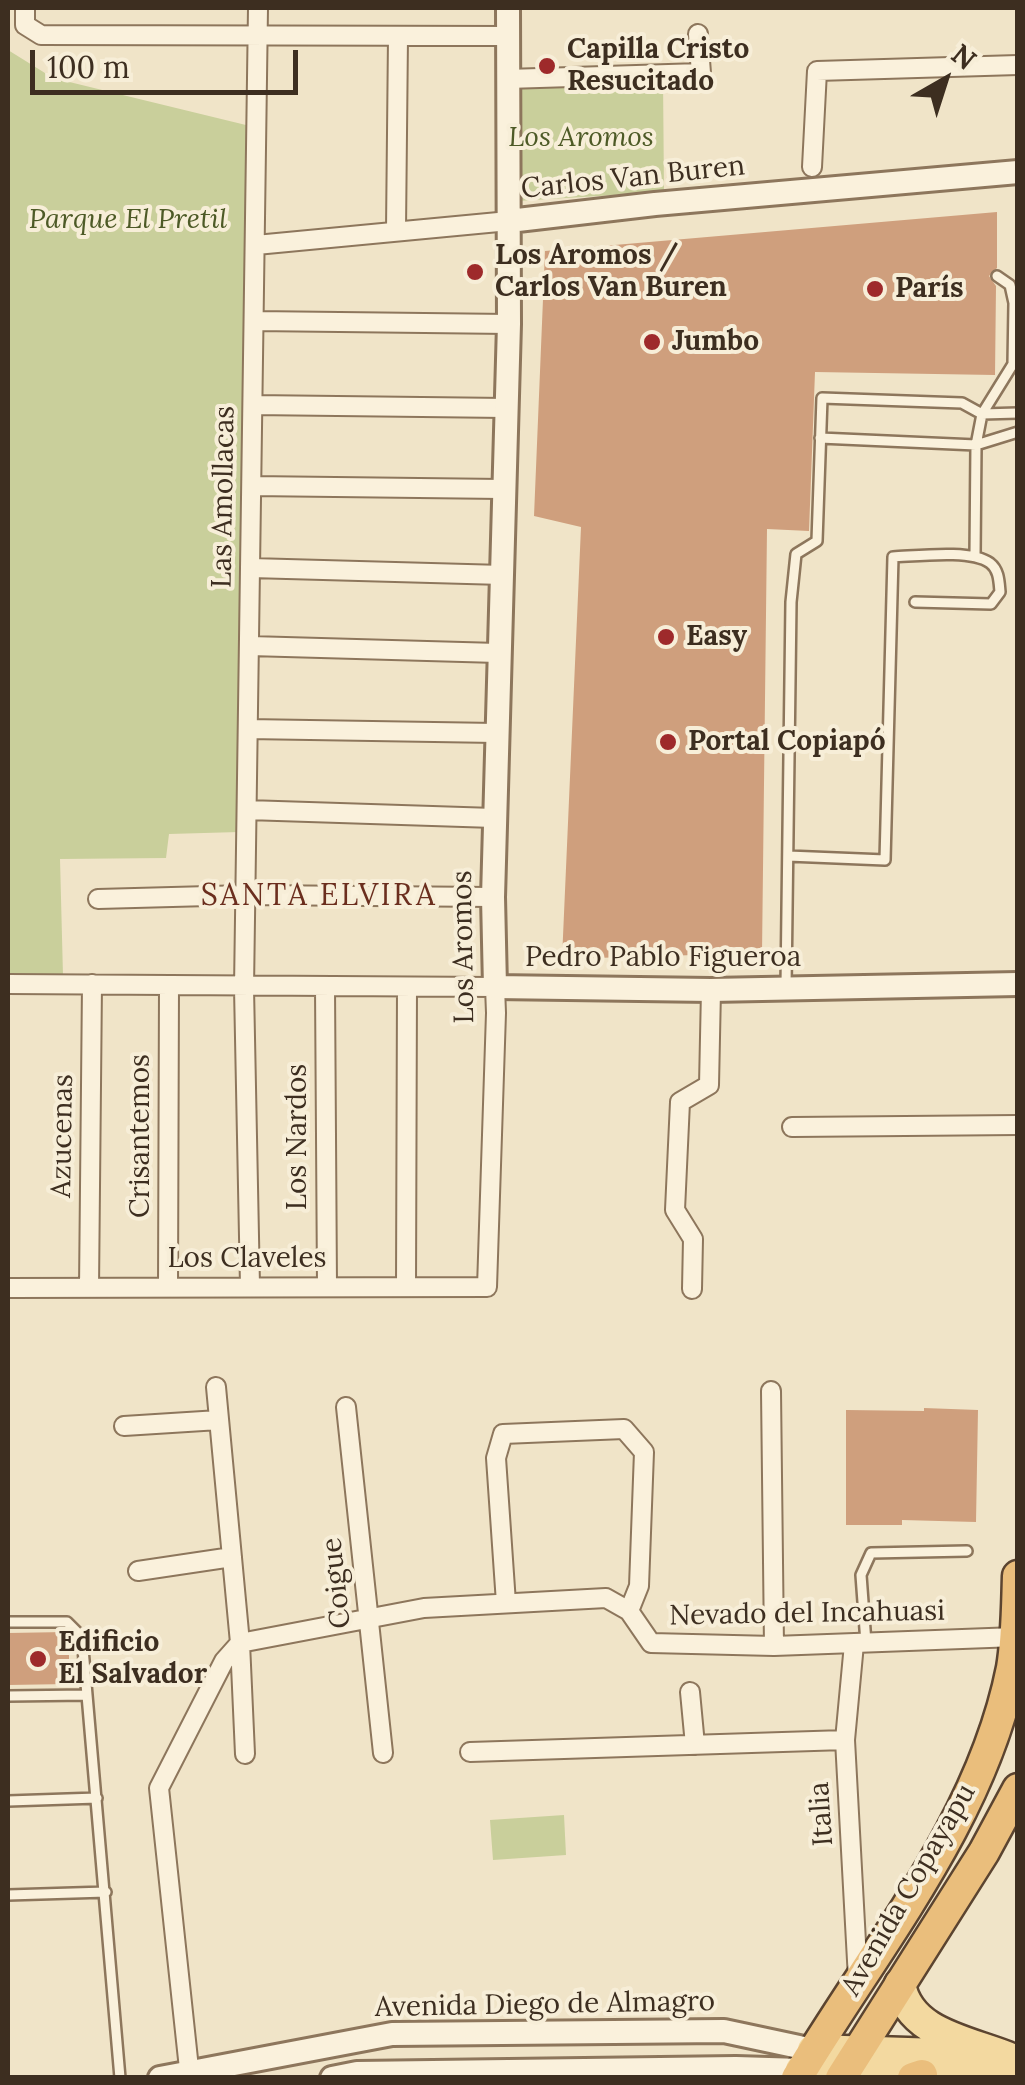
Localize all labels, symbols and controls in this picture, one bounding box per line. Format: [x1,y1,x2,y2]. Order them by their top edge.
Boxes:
scale bar [35,30,302,92]
north arrow [895,30,995,130]
place label: Capilla Cristo Resucitado [567,33,749,99]
text: N [944,36,984,77]
text: 100 m [47,48,130,86]
marker: Capilla Cristo Resucitado [536,55,558,77]
park label: Los Aromos [508,121,654,155]
street label: Carlos Van Buren [519,150,747,206]
park label: Parque El Pretil [29,203,227,237]
place label: Los Aromos / Carlos Van Buren [495,239,727,305]
marker: Los Aromos / Carlos Van Buren [464,261,486,283]
place label: París [895,272,963,306]
marker: París [864,278,886,300]
place label: Jumbo [672,325,759,359]
marker: Jumbo [641,331,663,353]
street label: Las Amollacas [206,405,242,589]
place label: Easy [686,620,747,654]
marker: Easy [655,626,677,648]
place label: Portal Copiapó [688,725,885,759]
marker: Portal Copiapó [657,731,679,753]
street label: Los Aromos [446,870,482,1024]
district label: SANTA ELVIRA [201,878,437,914]
street label: Pedro Pablo Figueroa [525,941,801,975]
street label: Crisantemos [124,1054,158,1218]
street label: Los Nardos [281,1064,315,1210]
street label: Azucenas [45,1074,81,1198]
street label: Los Claveles [167,1242,327,1276]
street label: Coigue [316,1536,358,1630]
street label: Nevado del Incahuasi [669,1595,945,1633]
place label: Edificio El Salvador [58,1626,207,1692]
marker: Edificio El Salvador [27,1648,49,1670]
street label: Avenida Copayapu [835,1778,983,2002]
street label: Italia [803,1781,841,1847]
street label: Avenida Diego de Almagro [375,1985,715,2025]

